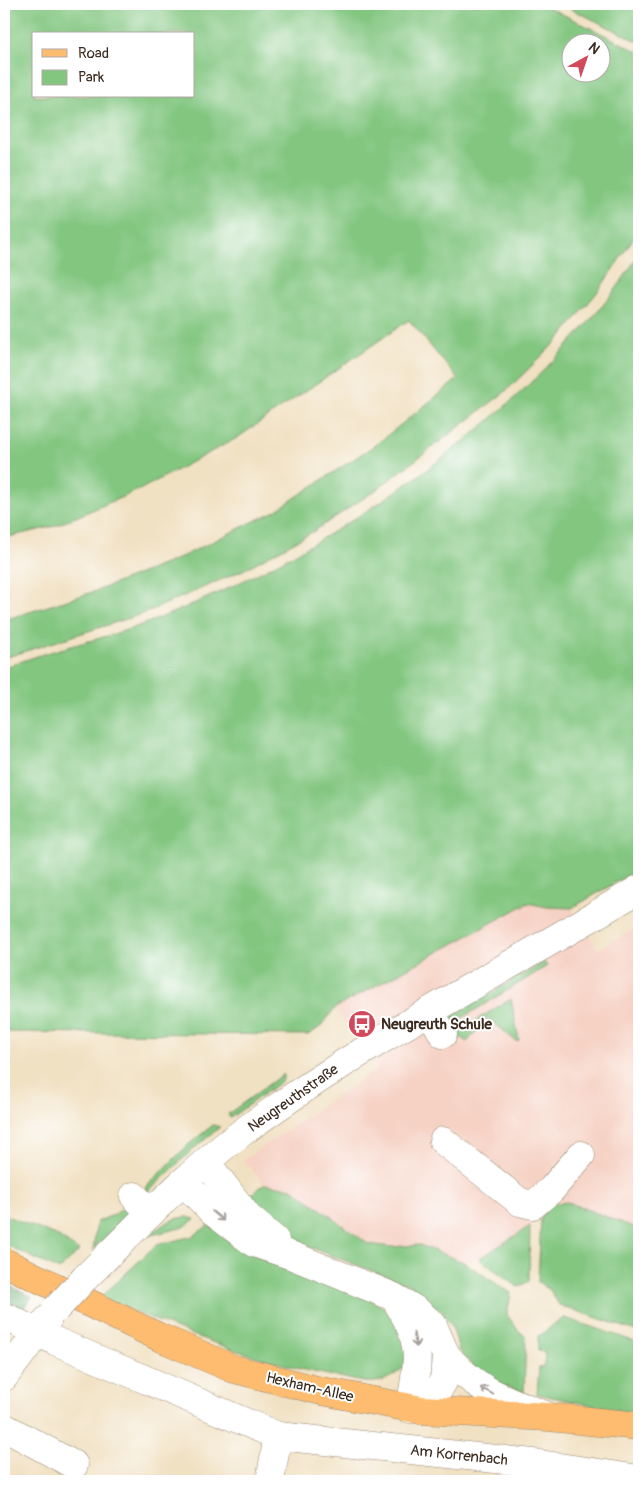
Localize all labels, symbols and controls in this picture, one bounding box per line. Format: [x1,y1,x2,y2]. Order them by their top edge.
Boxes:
legend [32,32,195,98]
north arrow [560,32,610,82]
text: N [585,39,603,58]
text: Road [78,44,109,63]
text: Park [78,68,105,87]
bus stop icon: Neugreuth Schule [347,1009,377,1039]
place label: Neugreuth Schule [381,1015,492,1034]
street label: Neugreuthstraße [244,1060,343,1137]
one-way arrow [211,1211,224,1222]
one-way arrow [411,1331,421,1347]
street label: Hexham-Allee [264,1368,356,1407]
one-way arrow [480,1386,495,1396]
street label: Am Korrenbach [409,1441,509,1470]

